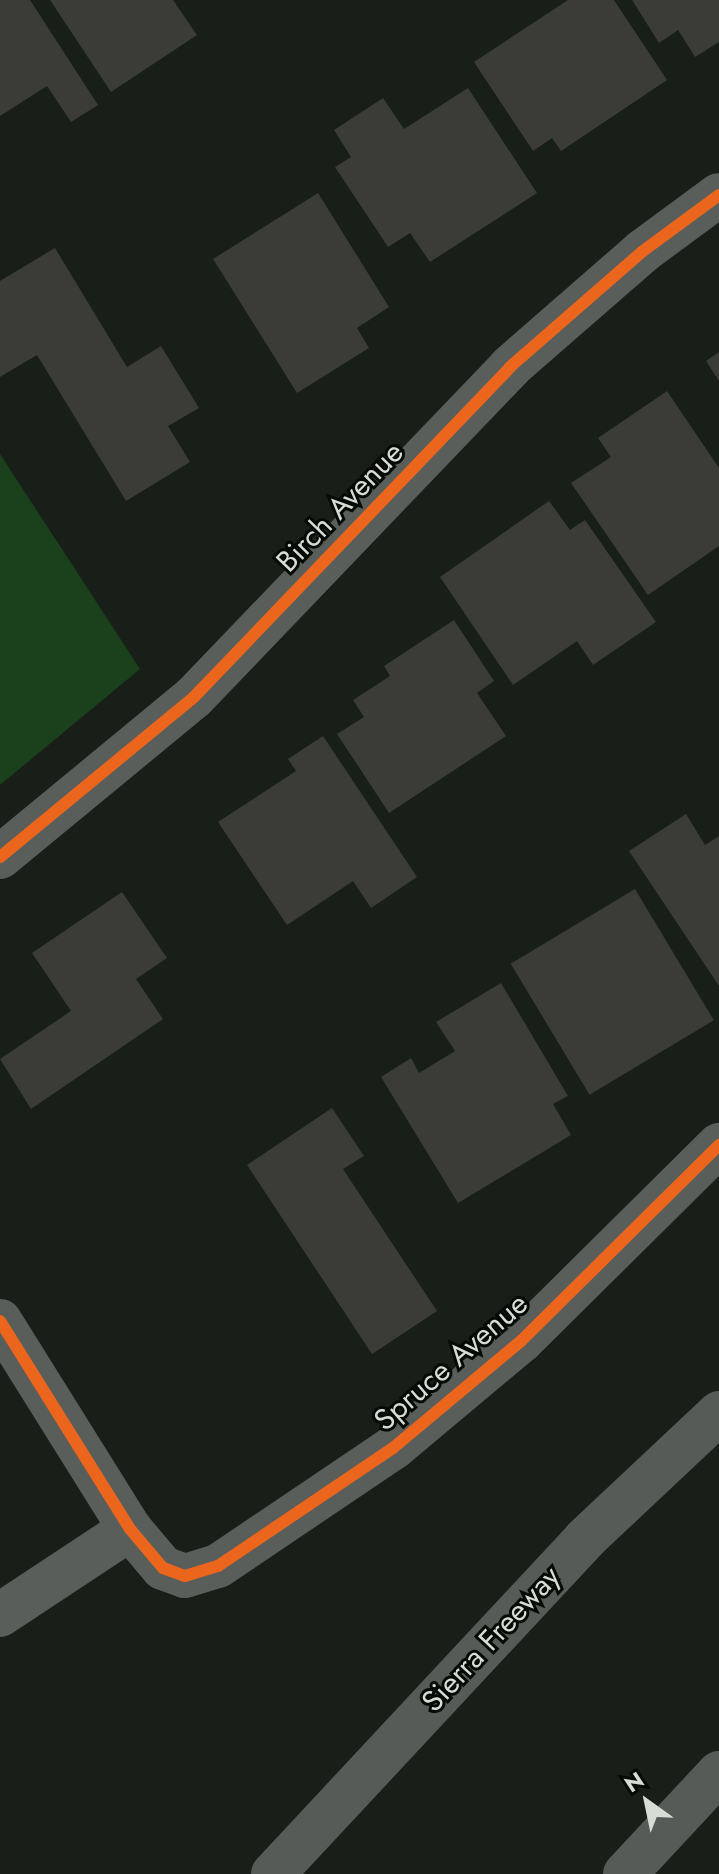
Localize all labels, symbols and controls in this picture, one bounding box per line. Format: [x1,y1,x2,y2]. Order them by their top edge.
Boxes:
street label: Birch Avenue [269,434,411,580]
street label: Spruce Avenue [367,1285,535,1439]
street label: Sierra Freeway [414,1559,568,1719]
north arrow [607,1762,687,1842]
text: N [618,1764,650,1800]

